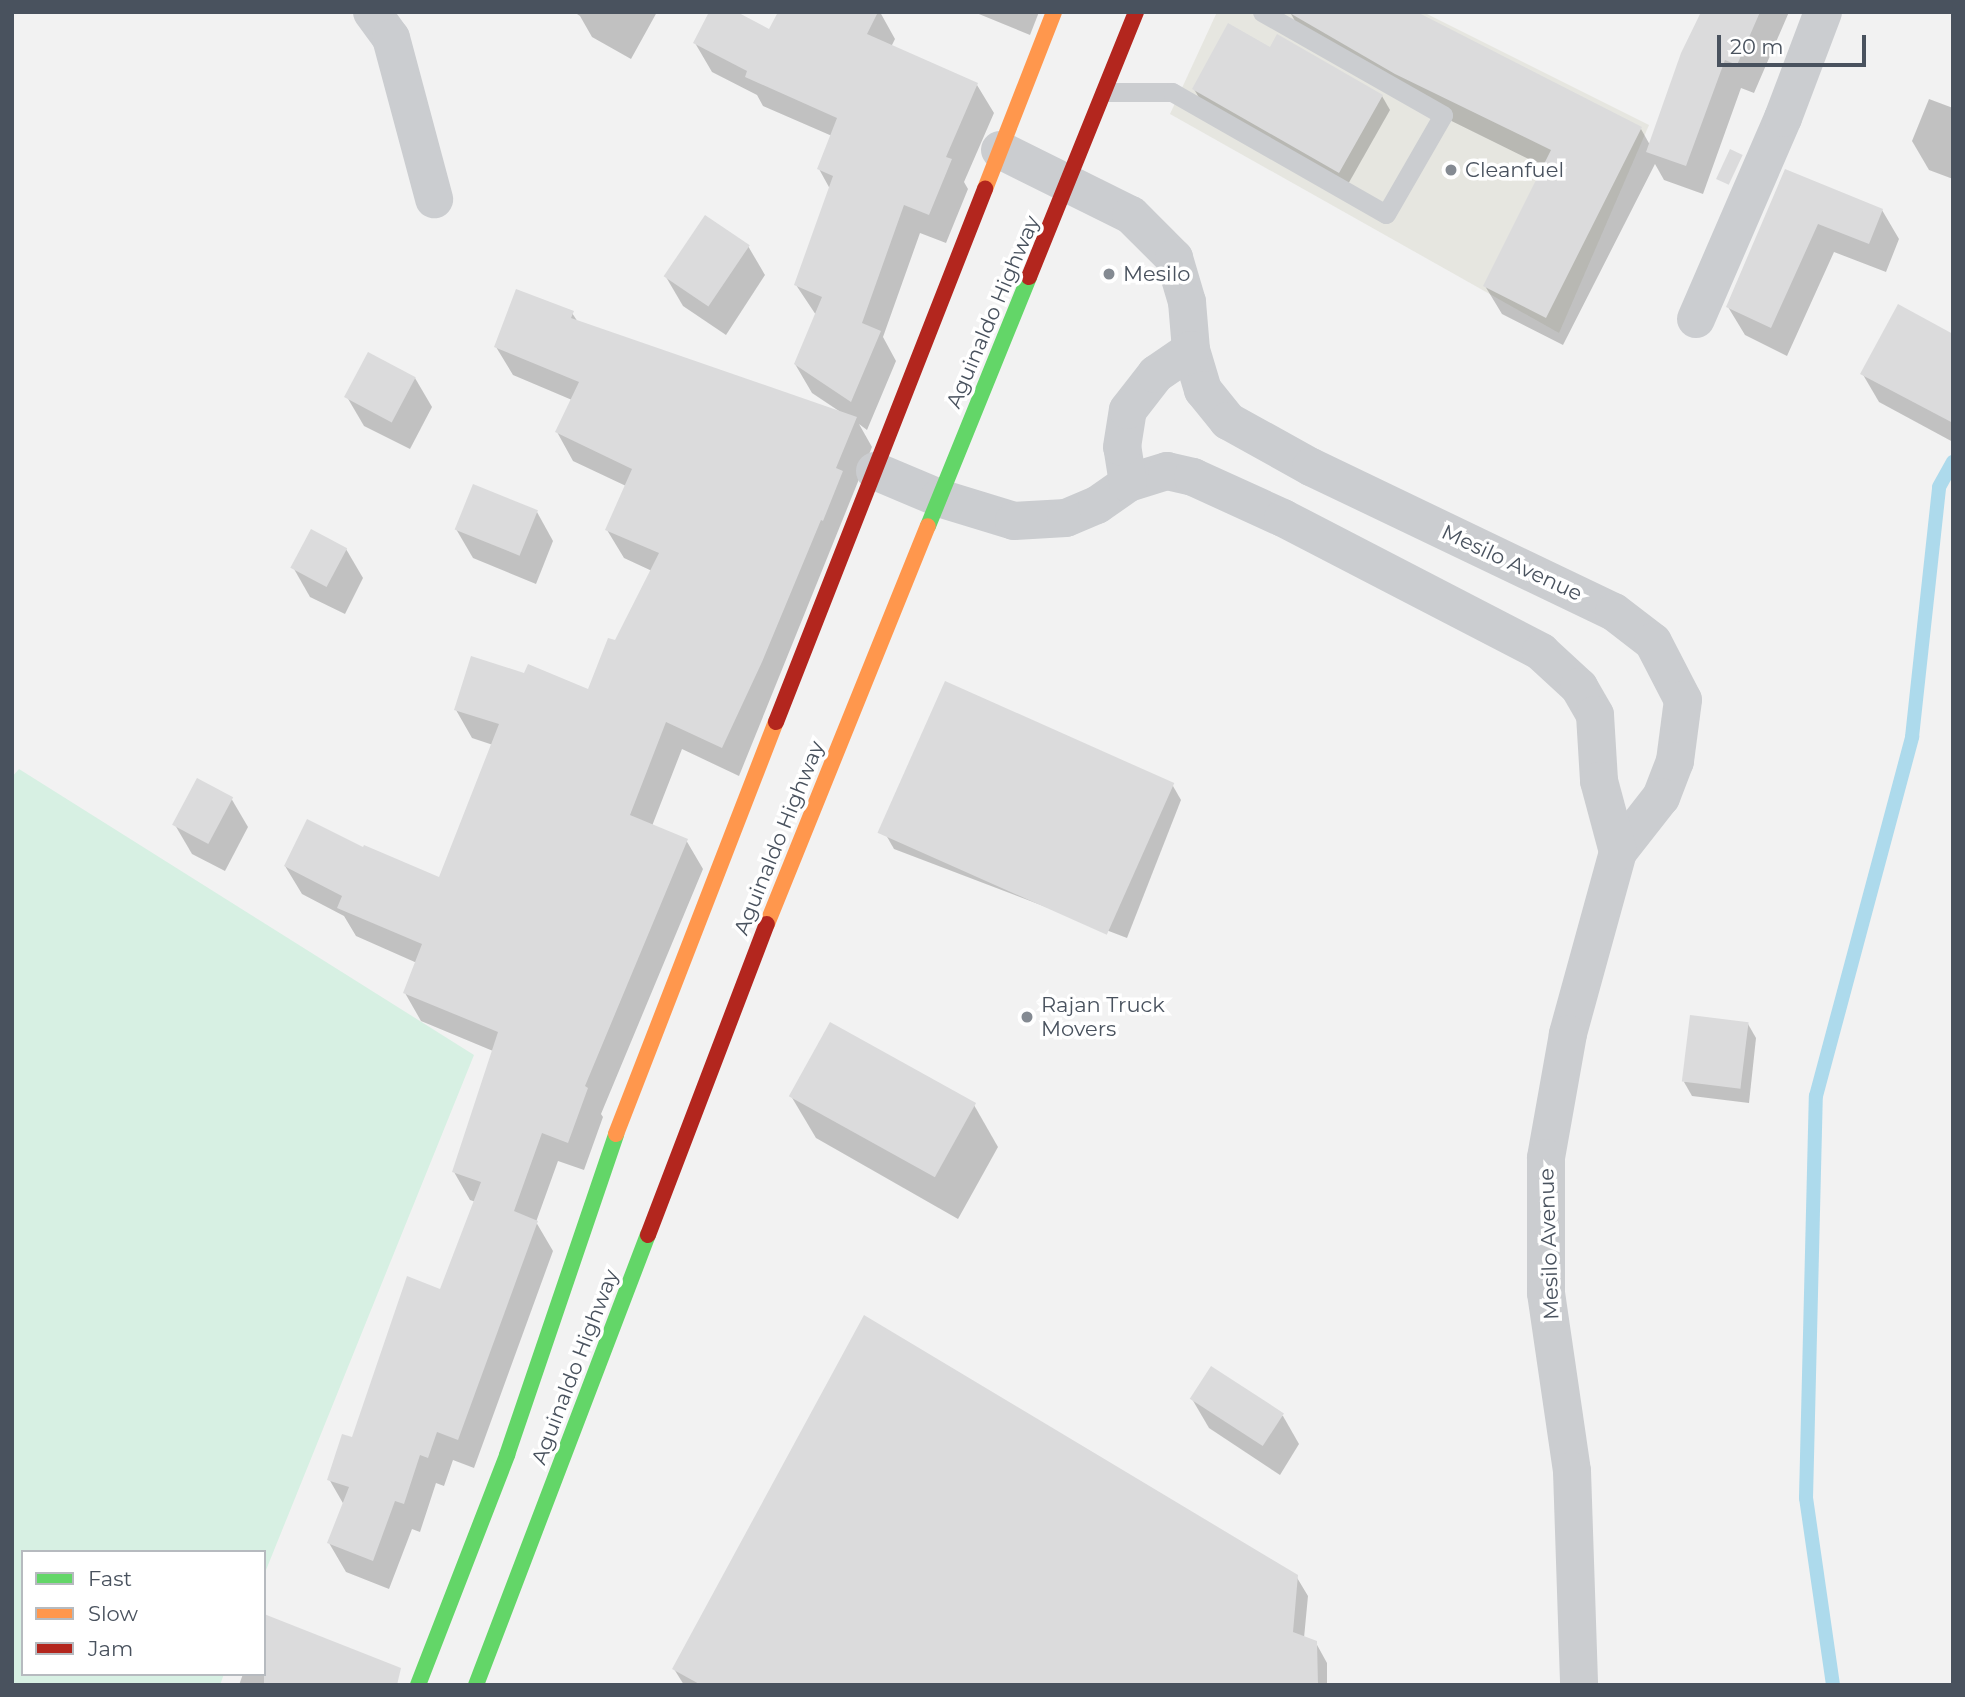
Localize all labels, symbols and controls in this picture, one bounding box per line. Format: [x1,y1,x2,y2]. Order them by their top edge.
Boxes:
scale bar [1720,21,1869,65]
text: 20 m [1730,34,1784,59]
place label: Cleanfuel [1465,157,1564,183]
marker: Cleanfuel [1443,162,1459,178]
street label: Aguinaldo Highway [941,212,1045,412]
place label: Mesilo [1123,261,1190,287]
marker: Mesilo [1101,266,1117,282]
street label: Mesilo Avenue [1438,519,1586,607]
street label: Aguinaldo Highway [729,737,829,939]
place label: Rajan Truck Movers [1041,992,1165,1042]
marker: Rajan Truck Movers [1019,1009,1035,1025]
street label: Mesilo Avenue [1534,1168,1564,1320]
street label: Aguinaldo Highway [526,1266,624,1468]
legend [21,1550,266,1676]
text: Fast [88,1566,132,1591]
text: Slow [88,1601,138,1626]
text: Jam [88,1636,133,1661]

